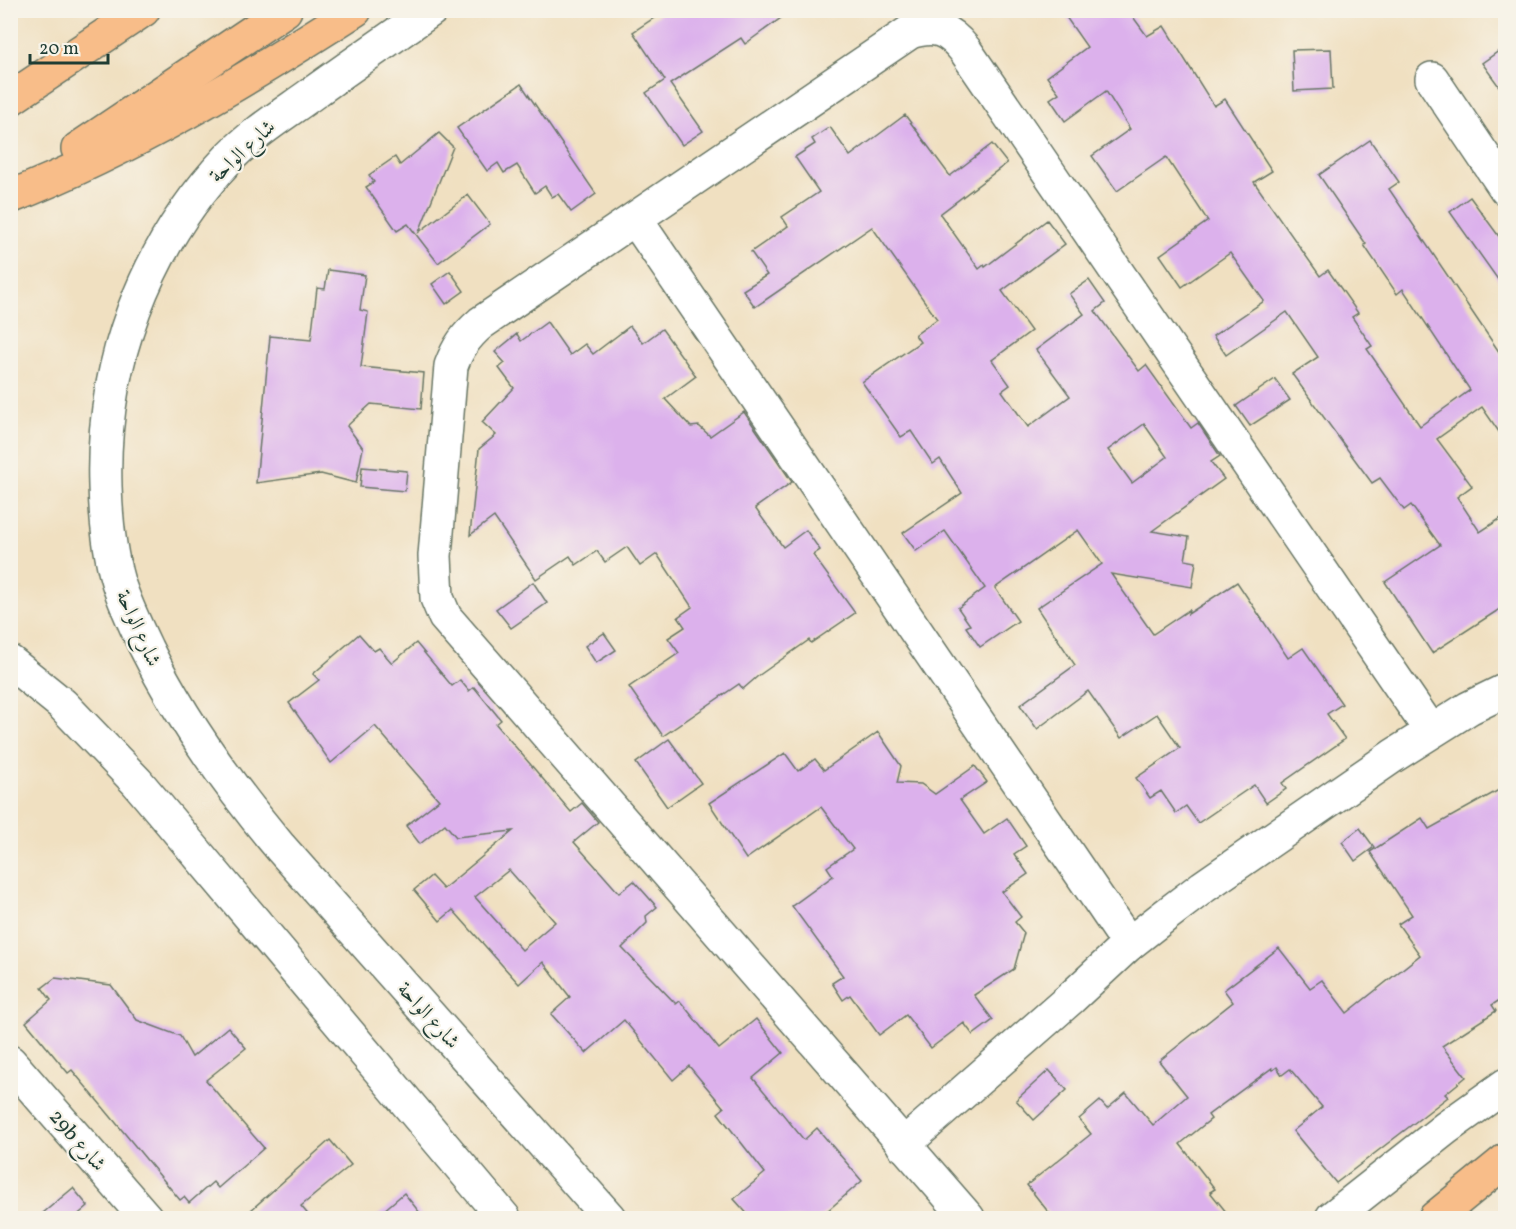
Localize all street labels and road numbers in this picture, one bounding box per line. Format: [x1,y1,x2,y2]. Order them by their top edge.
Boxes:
street label: شارع الواحة [203,114,284,192]
street label: شارع الواحة [106,586,167,672]
street label: شارع الواحة [388,976,466,1057]
street label: 29b شارع [40,1103,112,1180]

